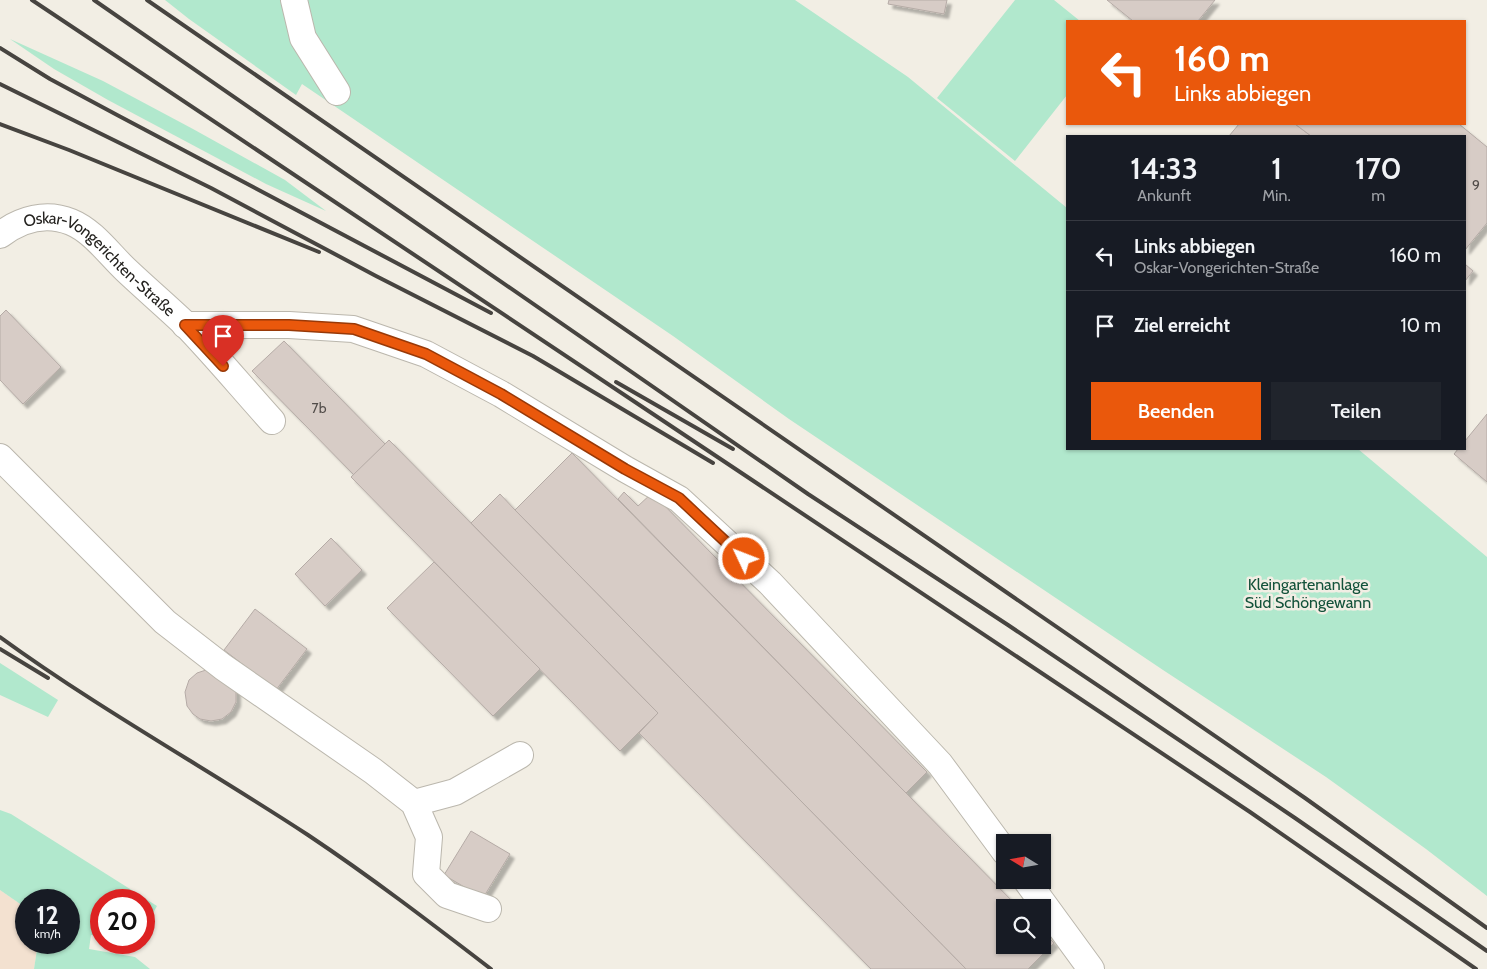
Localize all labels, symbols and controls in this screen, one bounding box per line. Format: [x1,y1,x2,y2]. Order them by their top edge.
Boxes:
text: 160 m [1174,37,1270,80]
icon: left [1091,40,1156,105]
text: Links abbiegen [1174,80,1311,107]
text: 14:33 [1130,150,1198,187]
text: 1 [1271,150,1282,187]
text: 170 [1355,150,1402,187]
house number: 9 [1472,176,1480,194]
text: Ankunft [1137,186,1191,205]
text: Min. [1262,186,1291,205]
text: m [1371,186,1385,205]
street label: Oskar-Vongerichten-Straße [21,208,179,320]
text: Links abbiegen [1134,235,1255,258]
icon: left [1091,242,1119,270]
text: 160 m [1390,244,1441,267]
text: Oskar-Vongerichten-Straße [1134,258,1319,277]
icon: arrive [1091,312,1119,340]
text: Ziel erreicht [1134,314,1230,337]
text: 10 m [1401,314,1441,337]
pin [202,315,244,366]
icon: arrive [209,322,237,350]
button: Beenden [1091,382,1261,440]
button: Teilen [1271,382,1441,440]
house number: 7b [312,399,327,417]
position arrow [717,532,769,584]
park label: Kleingartenanlage Süd Schöngewann [1245,575,1371,612]
north arrow [996,834,1051,889]
map controls [996,834,1051,954]
speed limit sign: 20 [90,889,155,954]
button: search [996,899,1051,954]
text: 12 [36,900,59,930]
text: km/h [34,926,61,941]

